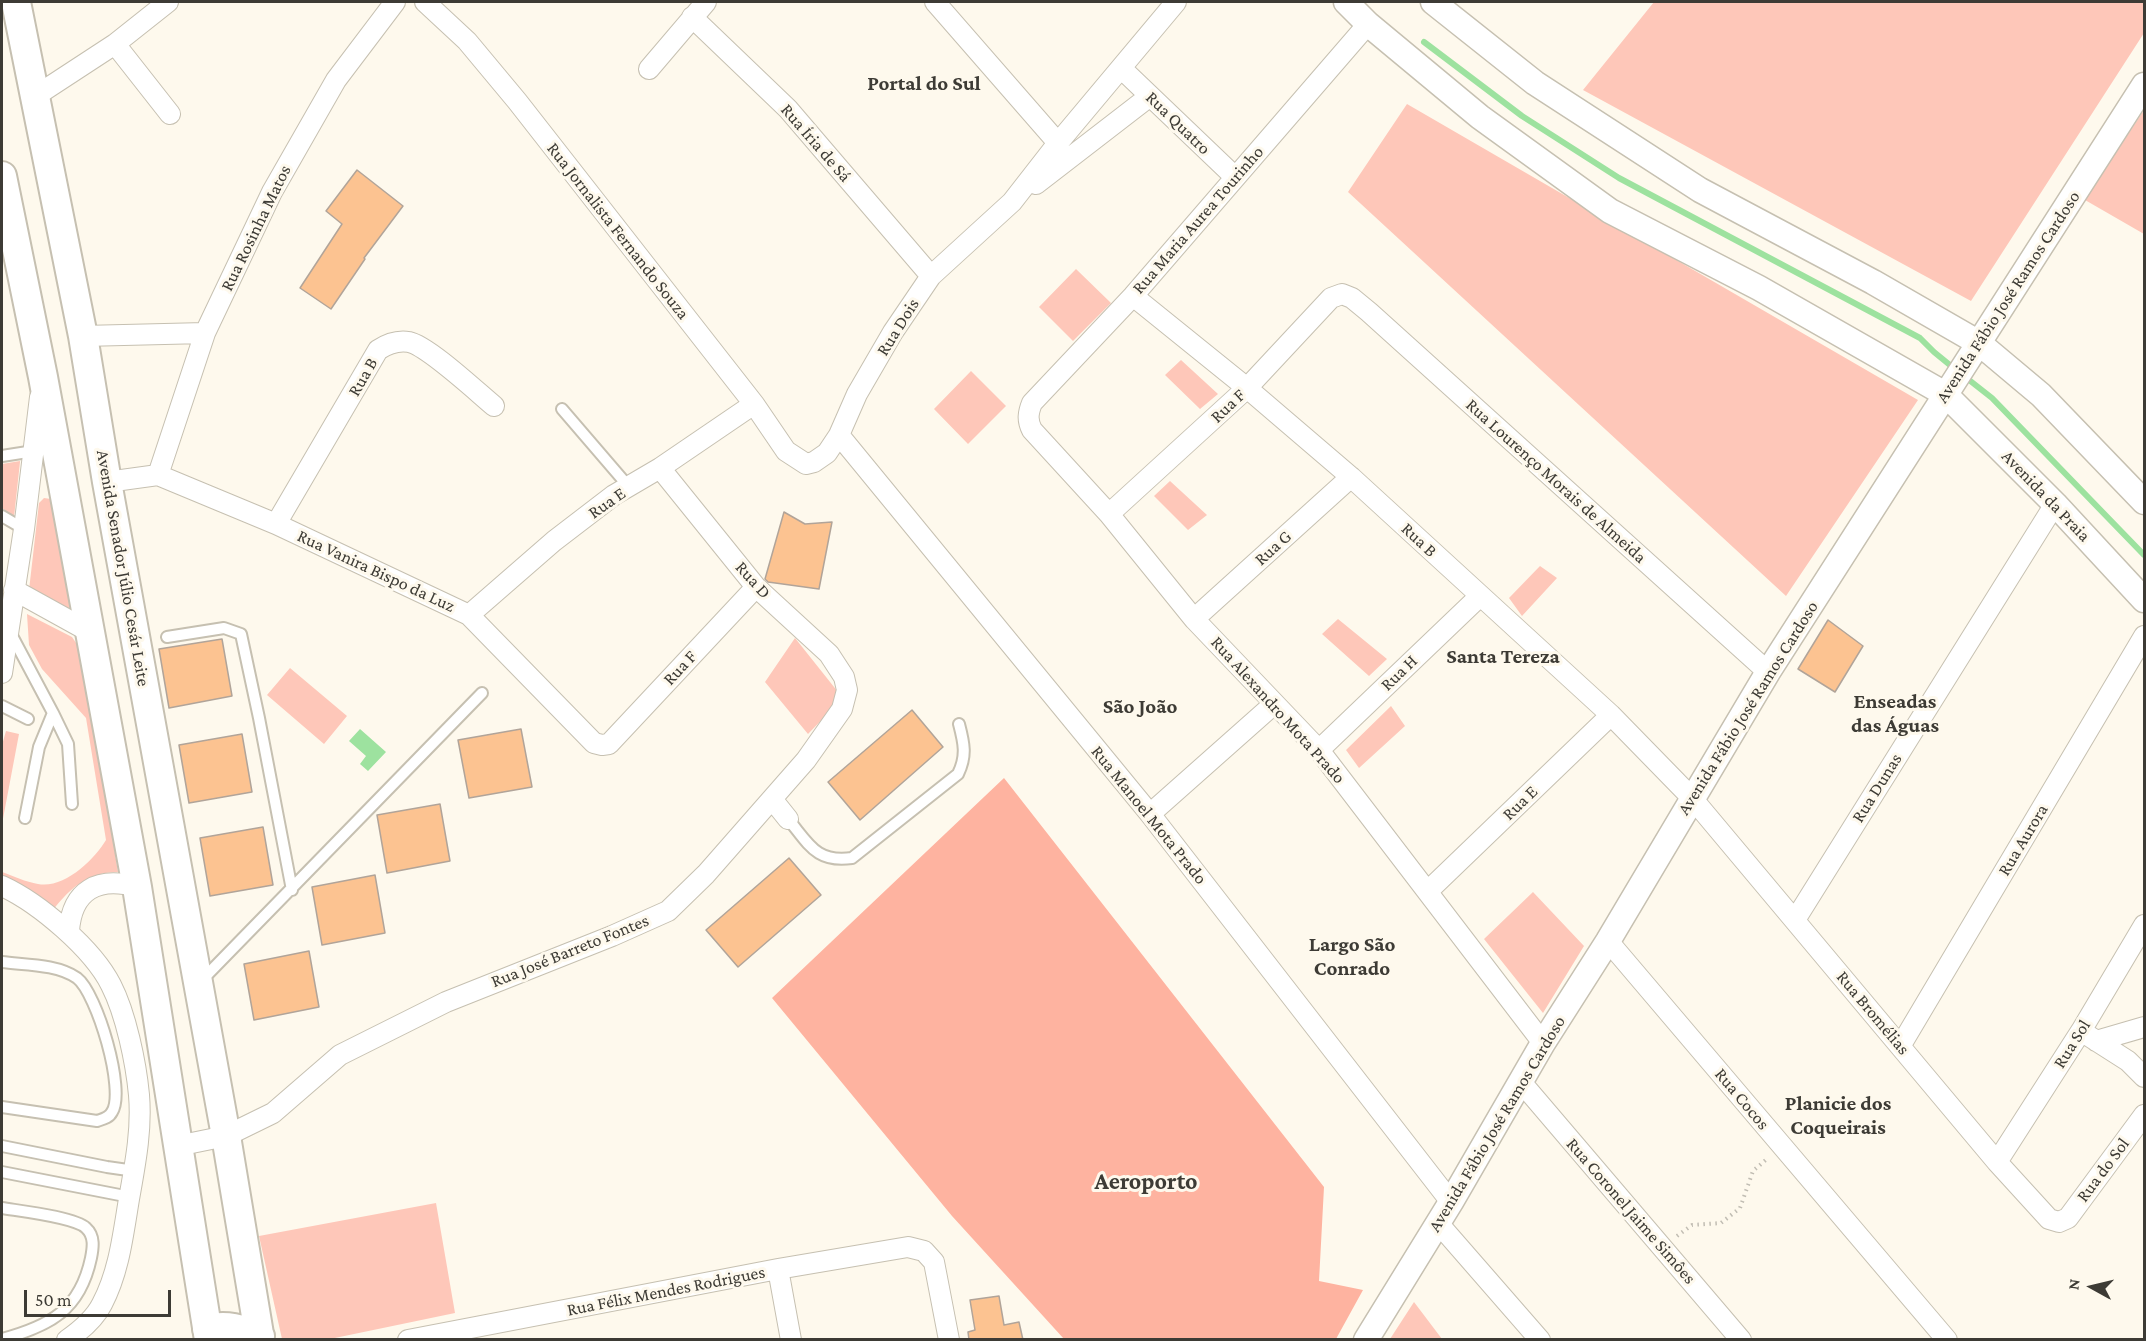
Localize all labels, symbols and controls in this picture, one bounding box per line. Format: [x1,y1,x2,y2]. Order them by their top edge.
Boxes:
district label: Portal do Sul [867,71,981,97]
street label: Rua Quatro [1141,87,1215,159]
street label: Rua Íria de Sá [776,99,856,187]
street label: Rua Jornalista Fernando Souza [542,138,694,324]
street label: Rua Maria Aurea Tourinho [1128,141,1268,299]
street label: Rua Rosinha Matos [216,161,296,295]
street label: Avenida Fábio José Ramos Cardoso [1931,187,2085,407]
street label: Rua Dois [872,294,924,360]
street label: Rua B [343,354,383,400]
street label: Rua F [1206,384,1250,428]
street label: Rua Lourenço Morais de Almeida [1461,394,1651,568]
street label: Avenida da Praia [1997,446,2095,546]
street label: Avenida Senador Júlio Cesár Leite [92,448,154,688]
street label: Rua E [584,482,630,524]
street label: Rua B [1397,518,1441,562]
street label: Rua Vanira Bispo da Luz [294,525,458,617]
street label: Rua G [1250,526,1296,570]
street label: Rua D [731,557,775,603]
street label: Avenida Fábio José Ramos Cardoso [1673,597,1823,819]
street label: Rua Alexandro Mota Prado [1206,632,1350,788]
district label: Santa Tereza [1446,644,1560,670]
street label: Rua F [658,646,702,690]
street label: Rua H [1376,650,1422,696]
district label: Enseadas das Águas [1851,689,1939,739]
district label: São João [1103,694,1177,720]
street label: Rua Manoel Mota Prado [1086,741,1212,889]
street label: Rua Dunas [1847,749,1907,827]
street label: Rua E [1498,781,1542,825]
street label: Rua Aurora [1993,800,2053,880]
street label: Rua José Barreto Fontes [488,909,652,993]
district label: Largo São Conrado [1309,932,1395,982]
street label: Rua Bromélias [1832,967,1914,1059]
street label: Avenida Fábio José Ramos Cardoso [1424,1012,1570,1236]
street label: Rua Sol [2049,1016,2095,1072]
street label: Rua Cocos [1710,1064,1774,1134]
district label: Planicie dos Coqueirais [1785,1091,1891,1141]
street label: Rua Coronel Jaime Simôes [1562,1133,1700,1289]
street label: Rua do Sol [2072,1134,2134,1206]
district label: Aeroporto [1094,1168,1198,1196]
north arrow [2062,1257,2122,1317]
street label: Rua Félix Mendes Rodrigues [565,1261,767,1321]
scale bar [27,1278,174,1316]
text: N [2065,1278,2083,1291]
text: 50 m [35,1290,72,1310]

